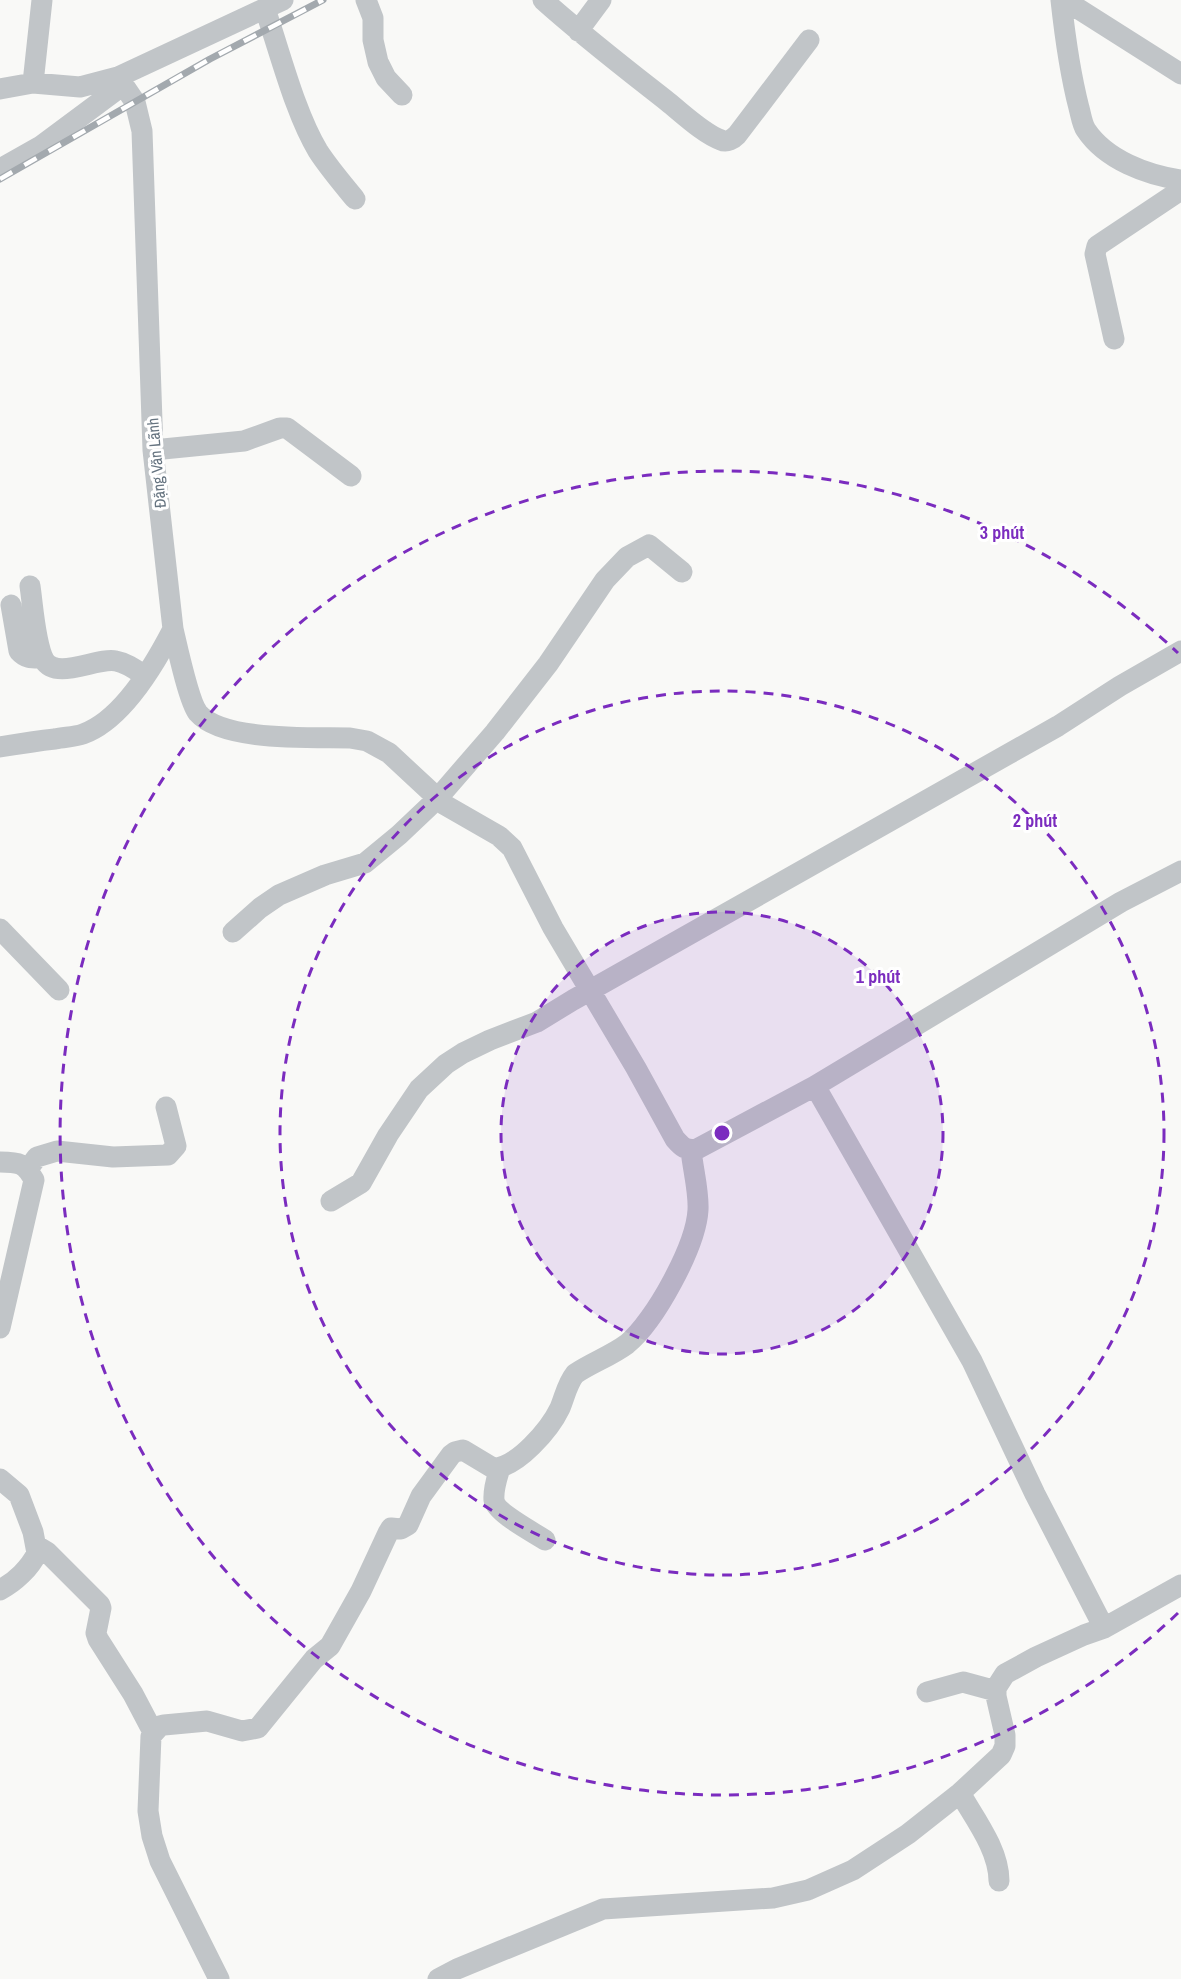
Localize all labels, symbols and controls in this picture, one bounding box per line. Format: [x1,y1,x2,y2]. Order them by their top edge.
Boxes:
street label: Đặng Văn Lãnh [141,417,171,509]
text: 3 phút [980,520,1024,545]
text: 2 phút [1013,808,1057,833]
text: 1 phút [856,964,900,989]
centre of rings [712,1123,732,1143]

